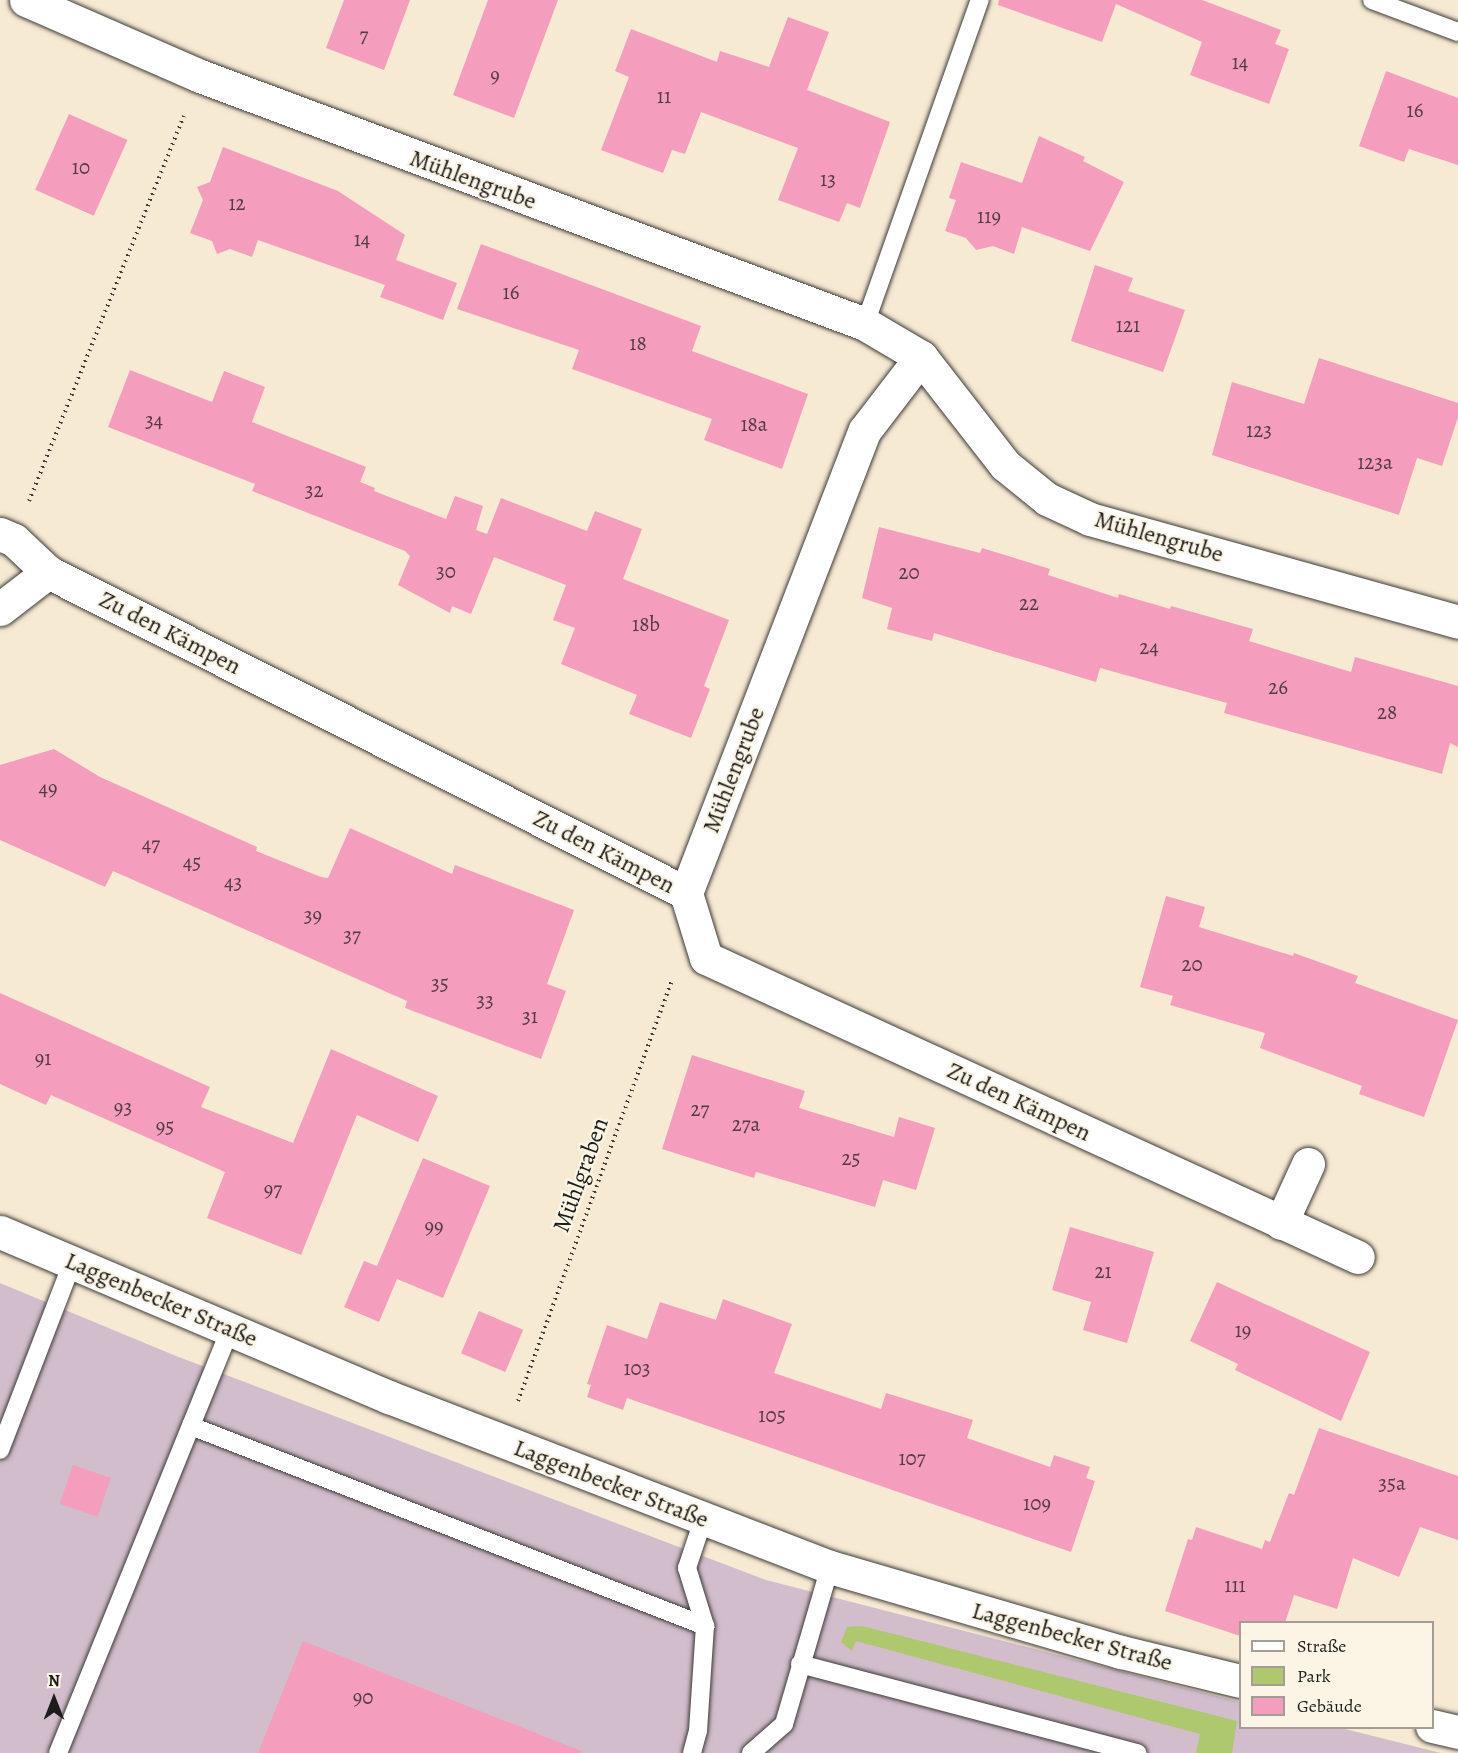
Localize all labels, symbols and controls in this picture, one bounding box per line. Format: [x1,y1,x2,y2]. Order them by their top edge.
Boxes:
house number: 7 [360,22,368,48]
house number: 14 [1232,49,1248,75]
house number: 9 [490,62,500,88]
house number: 11 [657,83,671,109]
house number: 16 [1407,97,1423,123]
street label: Mühlengrube [406,144,540,216]
house number: 10 [72,154,90,180]
house number: 13 [820,166,836,192]
house number: 12 [228,190,246,216]
house number: 119 [977,203,1001,229]
house number: 14 [354,226,370,252]
house number: 16 [503,279,519,305]
house number: 121 [1116,312,1140,338]
house number: 18 [629,330,647,356]
house number: 34 [145,407,163,433]
house number: 18a [740,411,768,437]
house number: 123 [1246,417,1272,443]
house number: 123a [1357,449,1393,475]
house number: 32 [305,477,323,503]
street label: Mühlengrube [1091,505,1227,569]
house number: 30 [436,558,456,584]
house number: 20 [898,559,920,585]
street label: Zu den Kämpen [94,585,246,681]
house number: 22 [1019,590,1039,616]
house number: 18b [632,611,660,637]
house number: 24 [1139,634,1159,660]
house number: 26 [1268,674,1288,700]
house number: 28 [1377,699,1397,725]
street label: Mühlengrube [697,703,771,837]
house number: 49 [38,775,58,801]
street label: Zu den Kämpen [528,804,680,900]
house number: 47 [142,831,160,857]
house number: 45 [183,849,201,875]
house number: 43 [224,869,242,895]
house number: 39 [304,902,322,928]
house number: 37 [343,922,361,948]
house number: 20 [1181,951,1203,977]
house number: 35 [431,970,449,996]
house number: 33 [476,987,494,1013]
house number: 31 [522,1003,538,1029]
house number: 91 [35,1045,51,1071]
street label: Zu den Kämpen [943,1056,1095,1148]
house number: 93 [114,1094,132,1120]
house number: 27 [691,1096,709,1122]
house number: 27a [732,1111,760,1137]
house number: 95 [156,1113,174,1139]
street label: Mühlgraben [547,1114,615,1236]
house number: 25 [841,1145,861,1171]
house number: 97 [264,1176,282,1202]
house number: 99 [424,1213,444,1239]
street label: Laggenbecker Straße [60,1246,262,1354]
house number: 21 [1094,1258,1112,1284]
house number: 19 [1235,1317,1251,1343]
house number: 103 [623,1355,651,1381]
house number: 105 [758,1402,786,1428]
street label: Laggenbecker Straße [510,1434,712,1534]
house number: 107 [898,1445,926,1471]
house number: 35a [1378,1470,1406,1496]
house number: 109 [1023,1490,1051,1516]
house number: 111 [1224,1572,1246,1598]
street label: Laggenbecker Straße [969,1596,1175,1678]
legend [1239,1621,1434,1729]
text: Straße [1297,1634,1346,1658]
text: Park [1297,1664,1331,1688]
north arrow [24,1669,84,1729]
text: N [48,1670,60,1692]
house number: 90 [353,1684,373,1710]
text: Gebäude [1297,1694,1362,1718]

